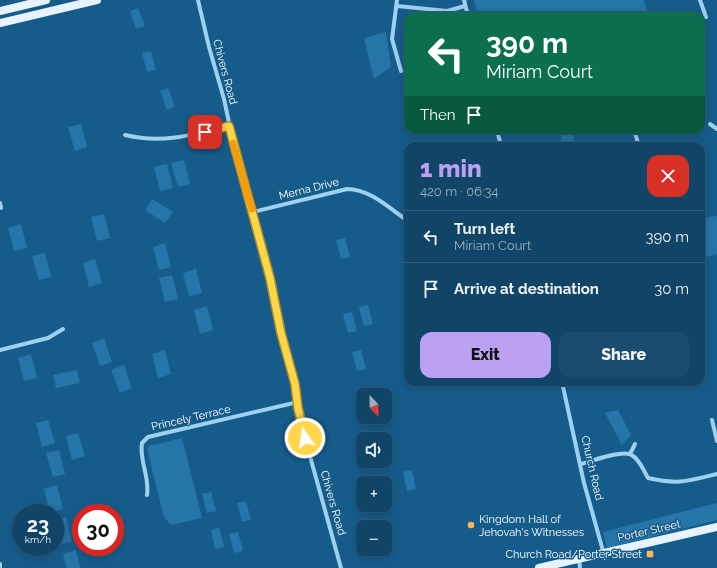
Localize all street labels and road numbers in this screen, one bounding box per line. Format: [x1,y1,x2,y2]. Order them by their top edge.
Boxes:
street label: Chivers Road [210,38,240,106]
street label: Merna Drive [278,175,341,203]
street label: Princely Terrace [150,402,232,433]
street label: Church Road [578,434,606,502]
street label: Chivers Road [318,469,349,537]
street label: Porter Street [616,517,682,545]

